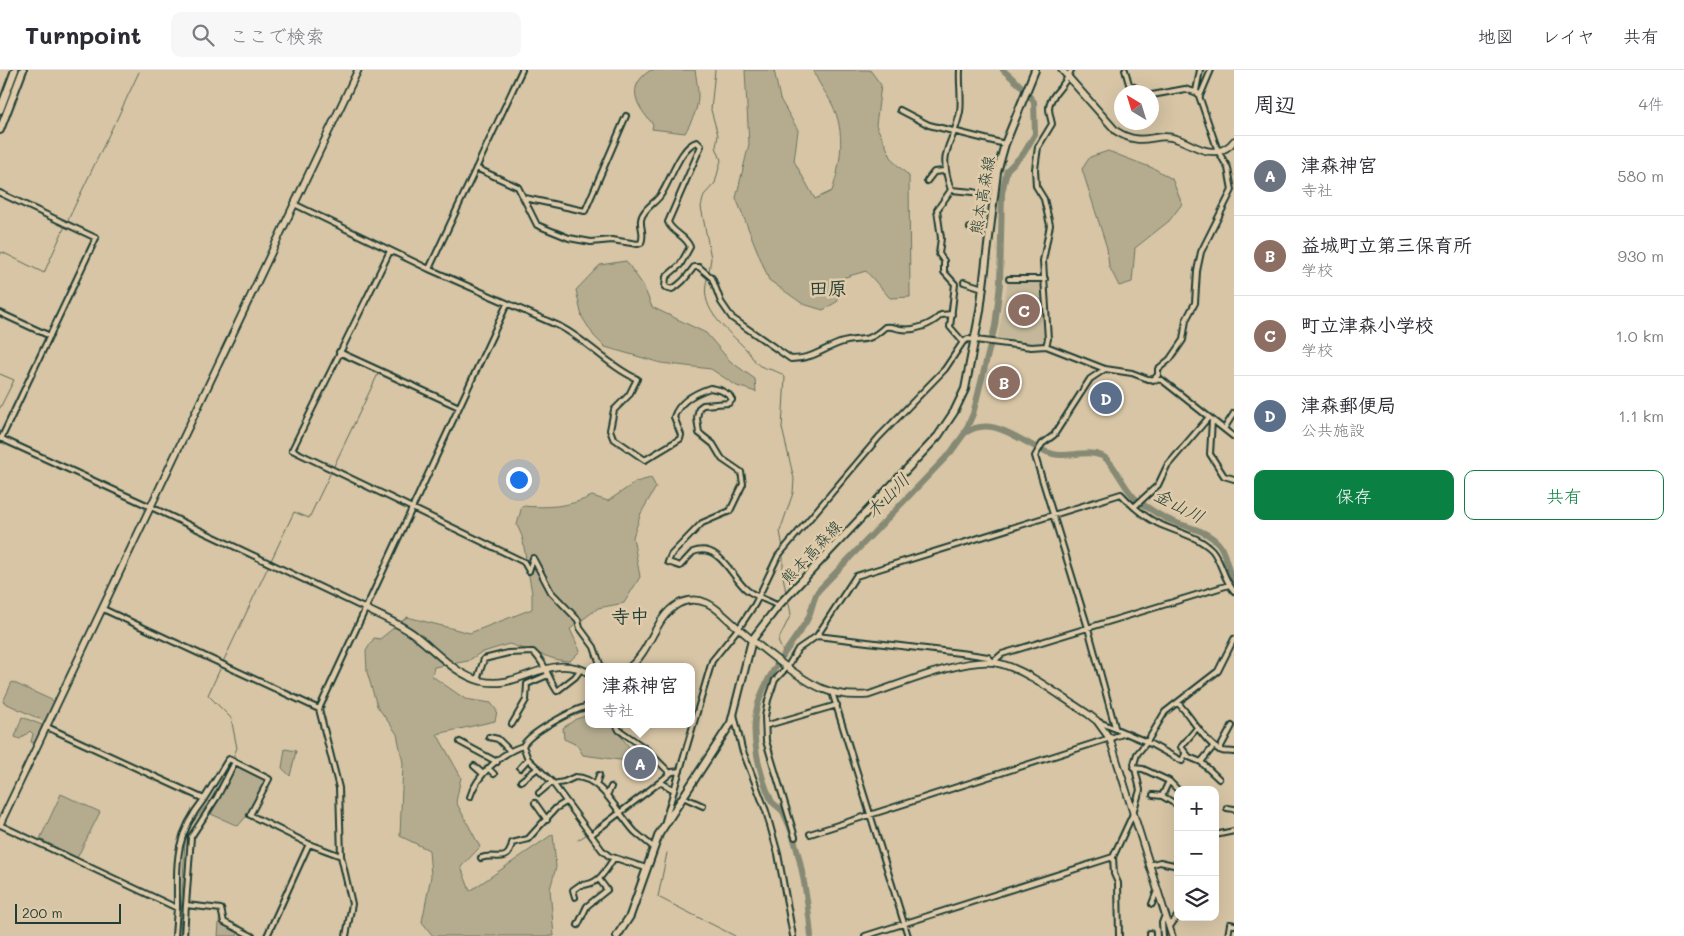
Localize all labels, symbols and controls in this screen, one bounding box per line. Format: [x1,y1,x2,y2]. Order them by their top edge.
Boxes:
search box [171,12,521,57]
text: Turnpoint [25,19,141,50]
icon: search [189,21,217,49]
text: ここで検索 [229,23,324,48]
text: 地図 [1478,24,1514,48]
text: レイヤ [1542,24,1595,48]
text: 共有 [1623,24,1659,48]
north arrow [1114,85,1159,130]
text: 周辺 [1254,90,1296,117]
text: 4件 [1639,93,1664,114]
text: 津森神宮 [1301,152,1377,177]
street label: 熊本高森線 [964,154,999,236]
text: A [1264,165,1276,186]
text: 580 m [1617,165,1664,186]
text: 寺社 [1301,179,1333,200]
text: 益城町立第三保育所 [1301,232,1472,257]
text: B [1265,245,1275,266]
text: 930 m [1617,245,1664,266]
text: 学校 [1301,259,1333,280]
district label: 田原 [809,275,847,300]
pin: C [1008,291,1040,329]
text: 町立津森小学校 [1301,312,1434,337]
text: C [1264,325,1276,346]
text: 1.0 km [1616,325,1664,346]
text: 学校 [1301,339,1333,360]
pin: B [988,363,1020,401]
pin: D [1090,379,1122,417]
text: 津森郵便局 [1301,392,1396,417]
text: D [1264,405,1276,426]
text: 1.1 km [1619,405,1664,426]
text: 公共施設 [1301,419,1365,440]
your location [506,467,532,493]
water label: 木山川 [860,468,915,523]
button: 保存 [1254,470,1454,520]
button: 共有 [1464,470,1664,520]
water label: 金山川 [1150,482,1209,528]
street label: 熊本高森線 [776,515,846,588]
district label: 寺中 [611,603,649,628]
popup [585,663,695,728]
text: 津森神宮 [602,672,678,697]
text: 寺社 [602,699,634,720]
pin: A [624,744,656,782]
map controls [1174,786,1219,921]
button: + [1174,786,1219,831]
button: − [1174,831,1219,876]
button: layers [1174,876,1219,921]
scale bar [15,901,121,924]
text: 200 m [22,903,63,922]

